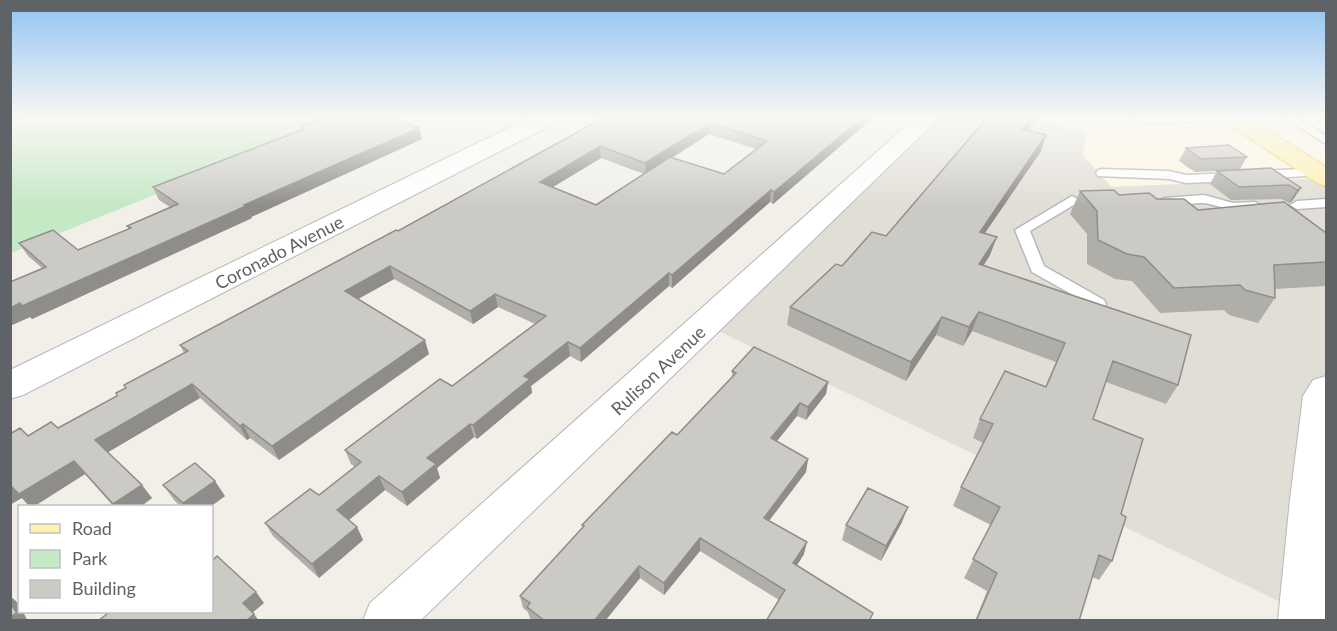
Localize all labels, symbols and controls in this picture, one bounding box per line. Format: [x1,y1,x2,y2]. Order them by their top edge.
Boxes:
street label: Coronado Avenue [211,210,347,294]
street label: Rulison Avenue [606,321,710,419]
legend [18,505,213,613]
text: Road [72,517,112,539]
text: Park [72,547,108,569]
text: Building [72,577,136,599]

